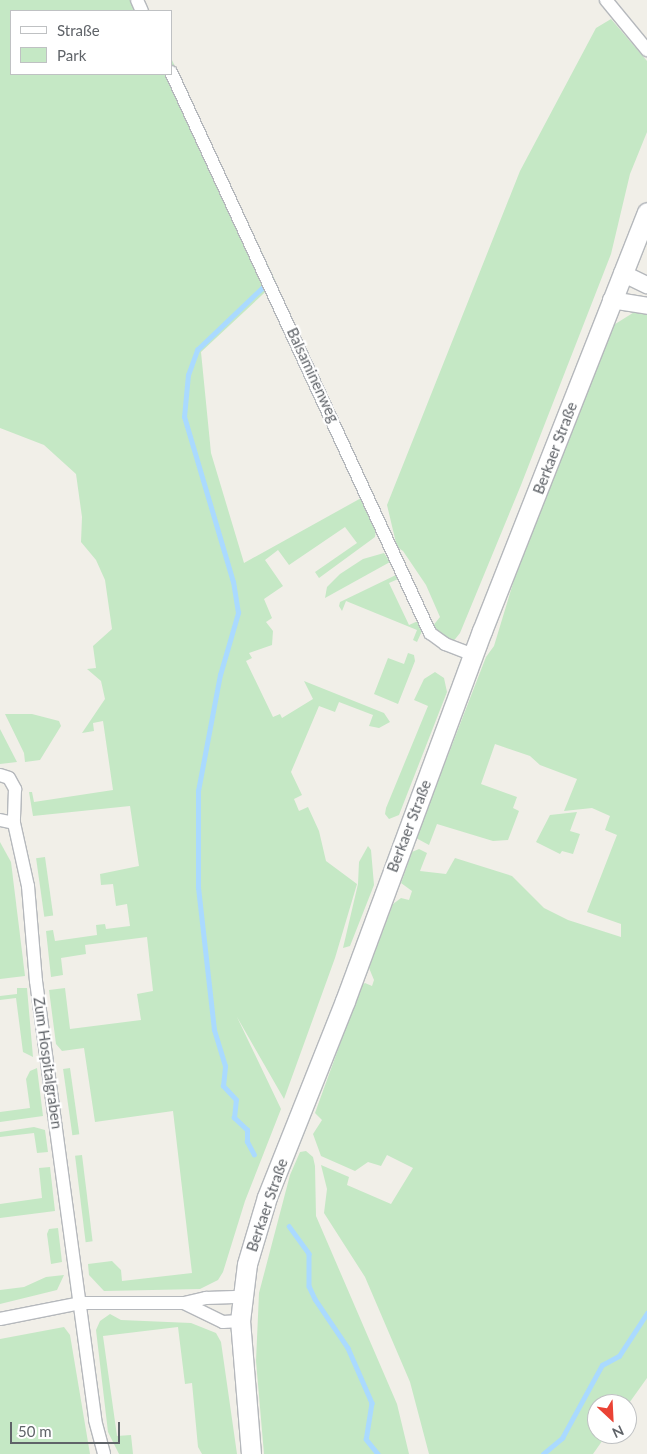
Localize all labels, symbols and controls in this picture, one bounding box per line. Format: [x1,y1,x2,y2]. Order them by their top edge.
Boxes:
legend [10,10,172,75]
text: Straße [57,21,100,39]
text: Park [57,46,86,64]
street label: Balsaminenweg [283,325,343,425]
street label: Berkaer Straße [529,399,581,497]
street label: Berkaer Straße [383,777,435,875]
street label: Zum Hospitalgraben [30,996,66,1130]
street label: Berkaer Straße [243,1156,291,1254]
north arrow [587,1394,637,1444]
scale bar [12,1412,122,1444]
text: 50 m [18,1422,52,1440]
text: N [610,1422,627,1442]

